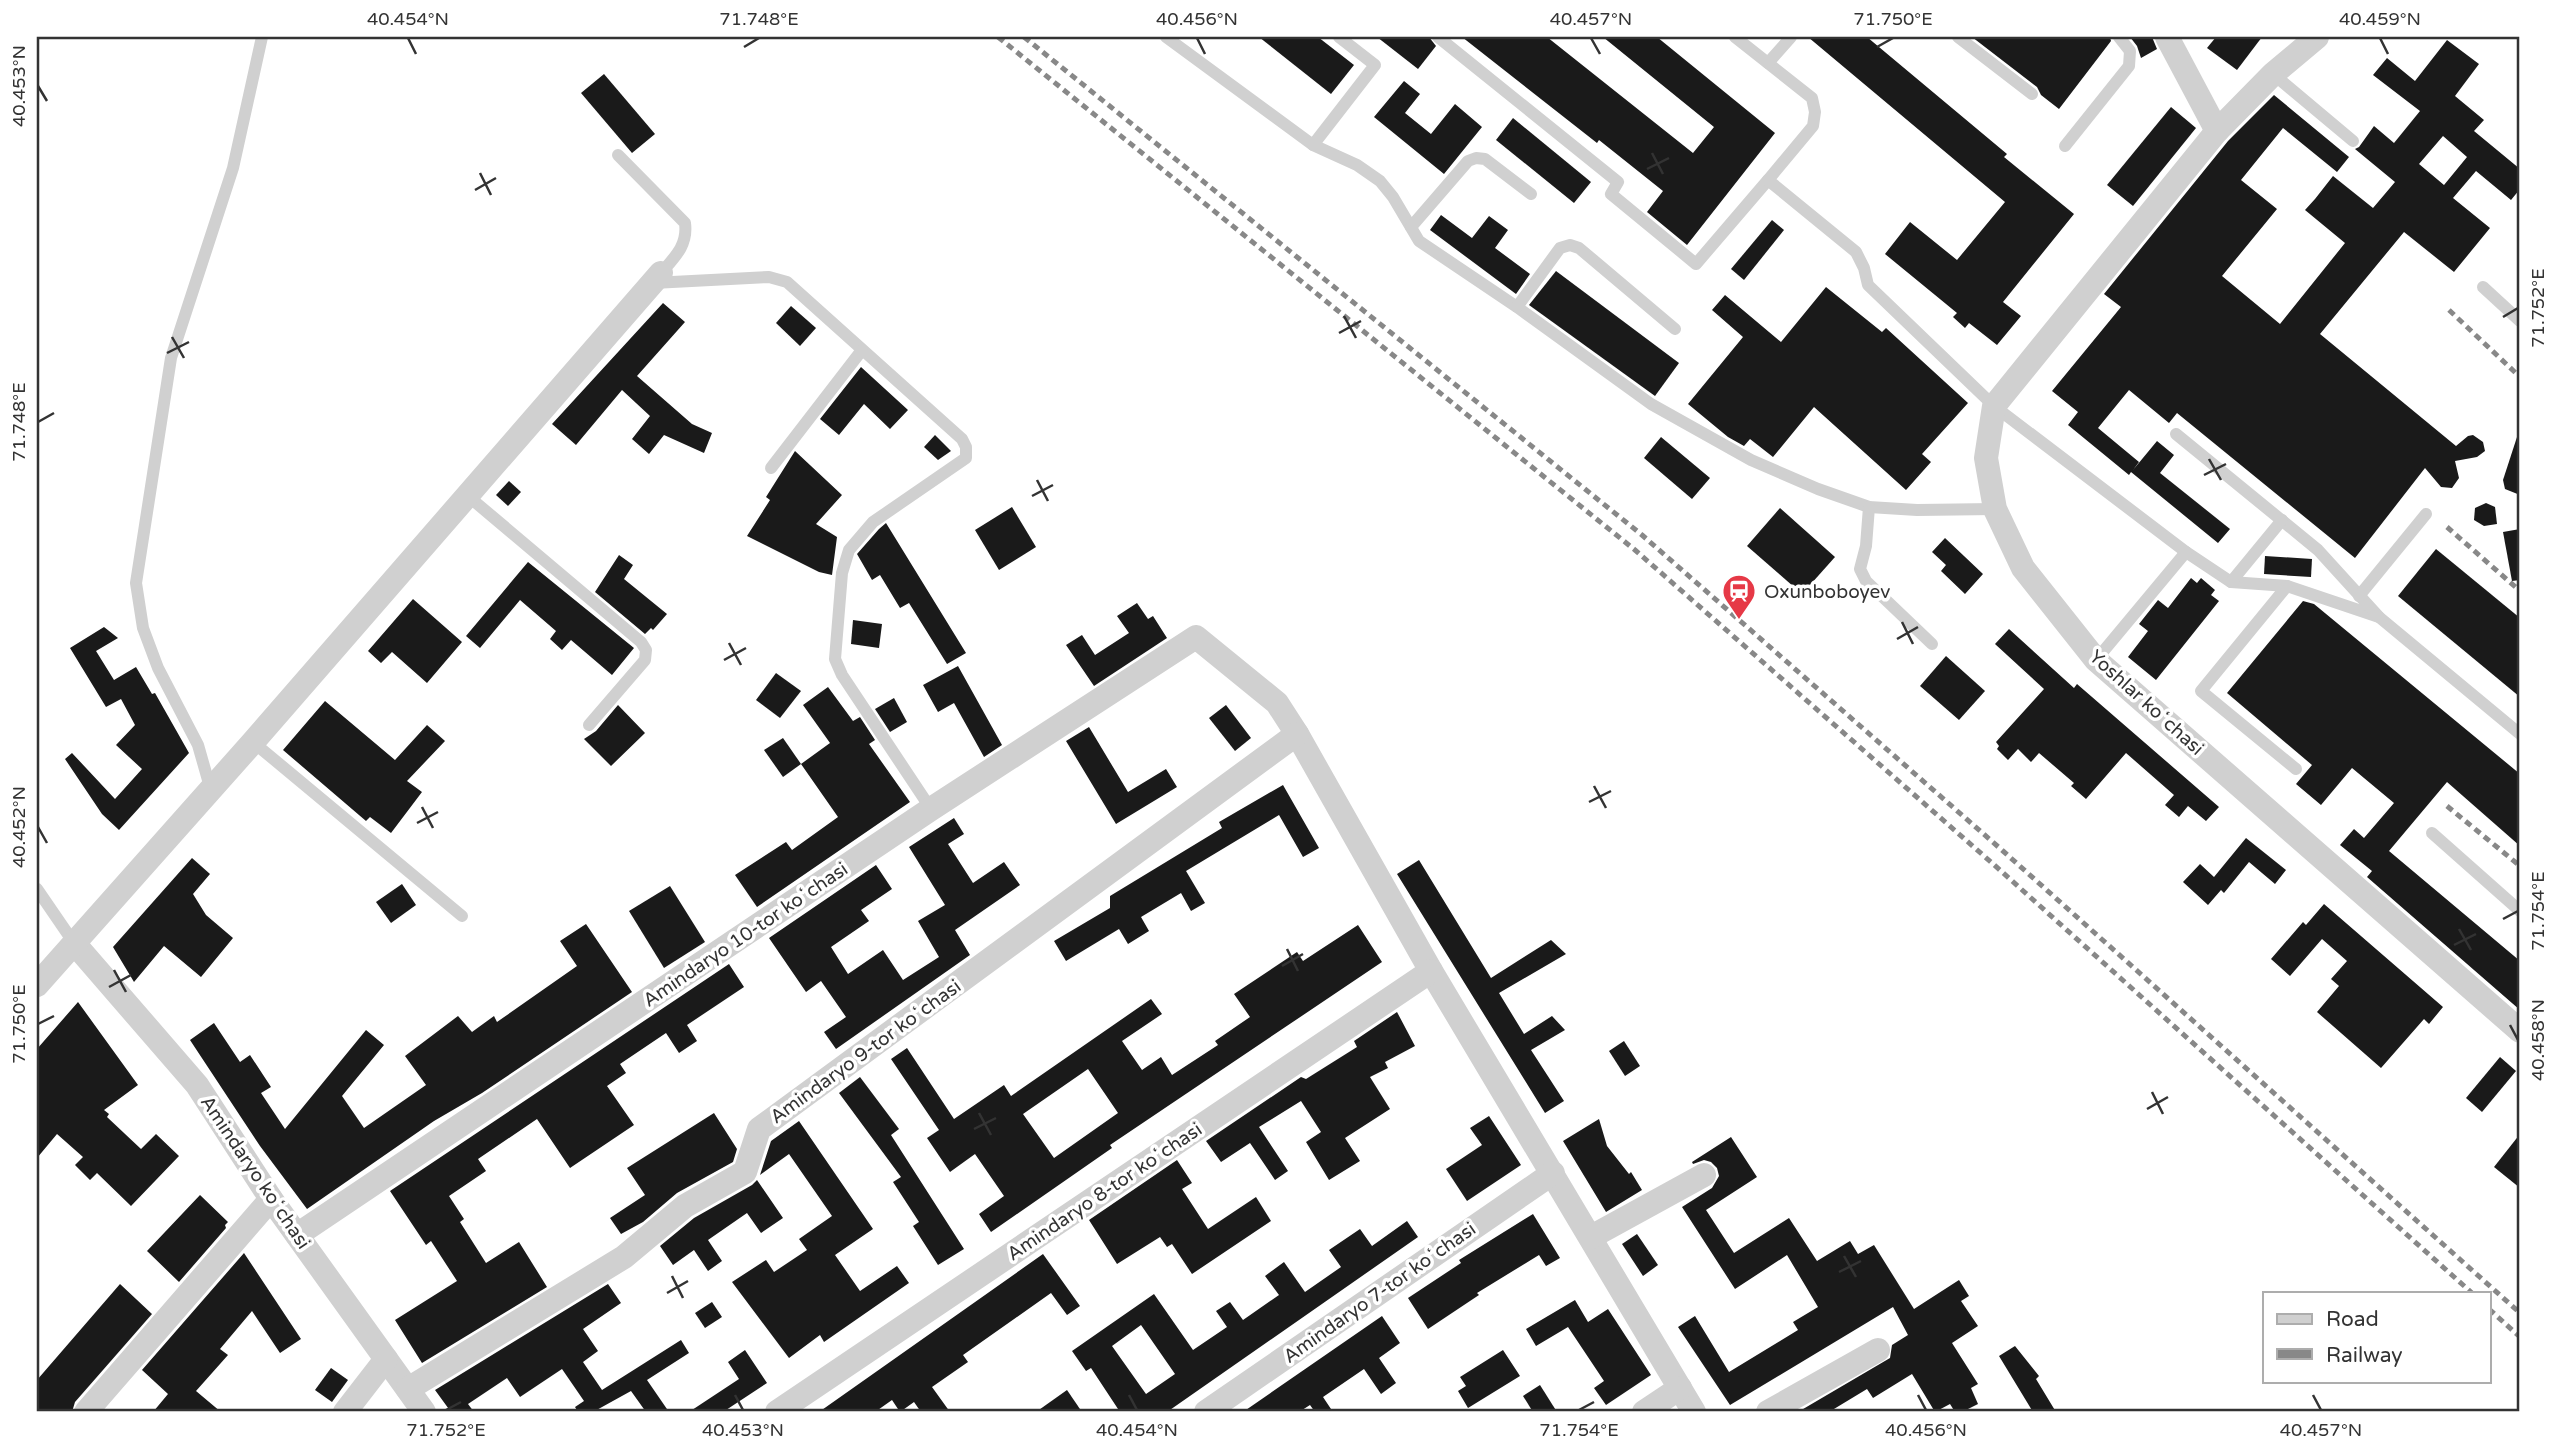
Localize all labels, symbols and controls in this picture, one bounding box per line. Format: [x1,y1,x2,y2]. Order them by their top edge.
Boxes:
text: 40.454°N [367,8,449,30]
text: 71.748°E [719,8,799,30]
text: 40.456°N [1156,8,1238,30]
text: 40.457°N [1550,8,1632,30]
text: 71.750°E [1853,8,1933,30]
text: 40.459°N [2339,8,2421,30]
text: 40.453°N [8,45,30,127]
text: 71.752°E [2527,268,2549,348]
text: 71.748°E [8,382,30,462]
station icon: Oxunboboyev [1720,572,1758,621]
place label: Oxunboboyev [1764,581,1890,603]
street label: Yoshlar koʻchasi [2085,646,2208,760]
text: 40.452°N [8,786,30,868]
street label: Amindaryo 10-tor koʻchasi [639,858,852,1012]
text: 71.754°E [2527,871,2549,951]
street label: Amindaryo 9-tor koʻchasi [766,975,965,1128]
text: 71.750°E [8,984,30,1064]
text: 40.458°N [2527,999,2549,1081]
street label: Amindaryo koʻchasi [196,1092,315,1253]
street label: Amindaryo 8-tor koʻchasi [1003,1118,1206,1265]
street label: Amindaryo 7-tor koʻchasi [1279,1218,1480,1368]
legend [2263,1292,2490,1382]
text: Road [2326,1307,2379,1332]
text: Railway [2326,1343,2403,1368]
text: 71.752°E [406,1419,486,1441]
text: 40.453°N [702,1419,784,1441]
text: 40.454°N [1096,1419,1178,1441]
text: 71.754°E [1539,1419,1619,1441]
text: 40.456°N [1885,1419,1967,1441]
text: 40.457°N [2280,1419,2362,1441]

